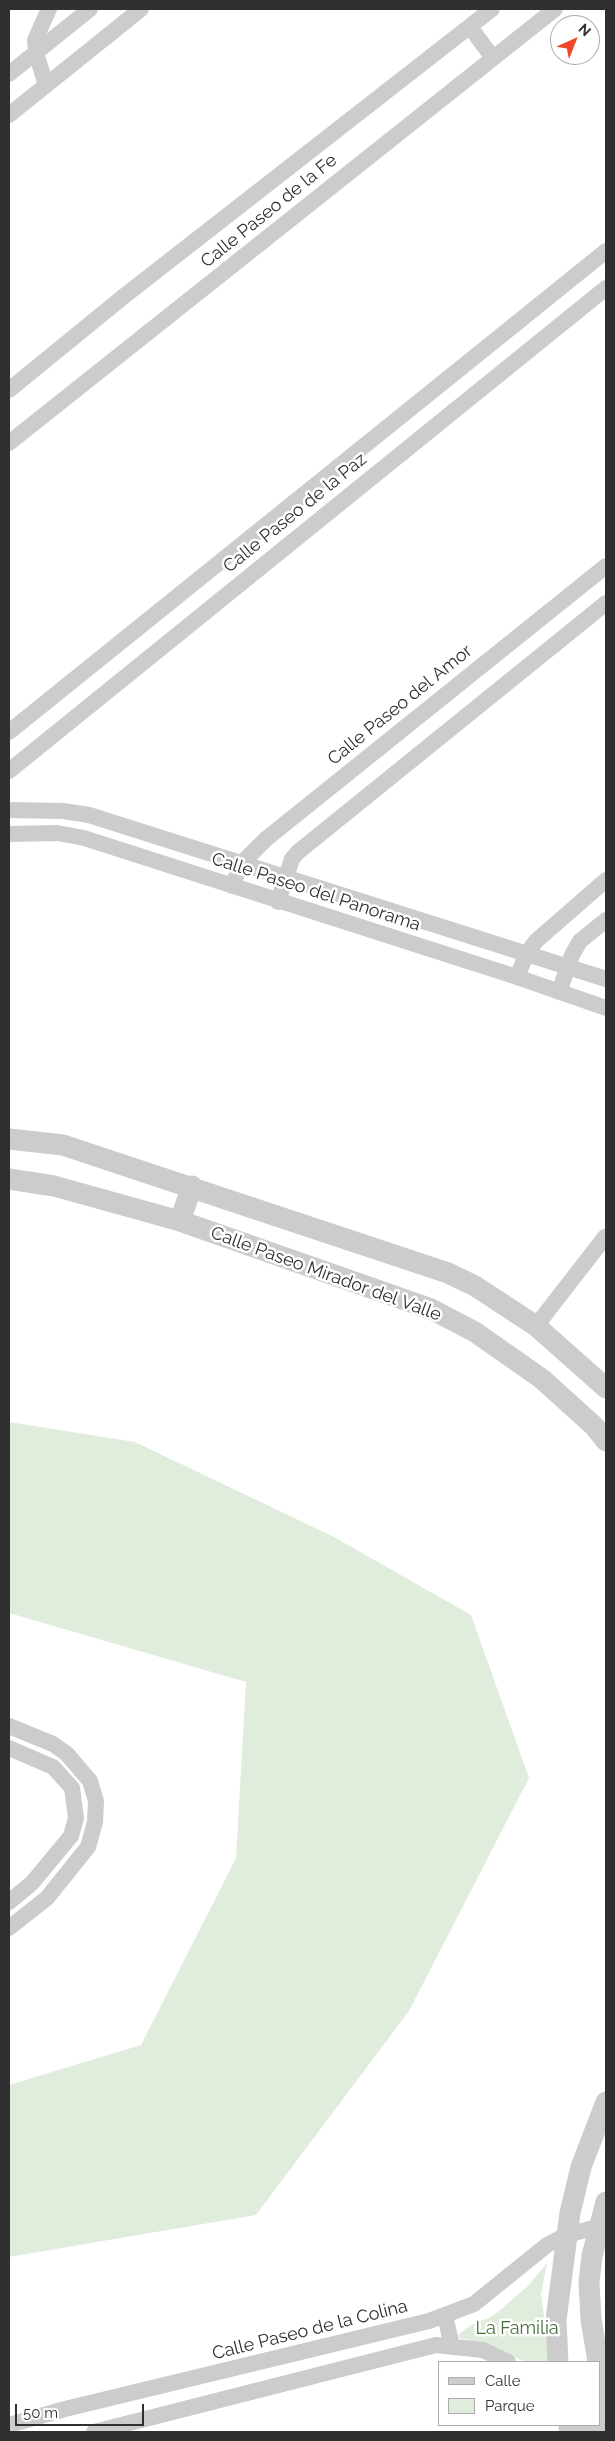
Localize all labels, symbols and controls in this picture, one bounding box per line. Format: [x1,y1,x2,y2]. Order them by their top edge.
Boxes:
north arrow [550,15,600,65]
text: N [575,20,594,39]
street label: Calle Paseo de la Fe [197,149,341,273]
street label: Calle Paseo de la Paz [219,449,371,577]
street label: Calle Paseo del Amor [323,640,477,770]
street label: Calle Paseo del Panorama [209,848,423,936]
street label: Calle Paseo Mirador del Valle [208,1222,444,1326]
street label: Calle Paseo de la Colina [210,2295,410,2365]
park label: La Familia [475,2318,559,2340]
legend [438,2361,600,2426]
text: Calle [485,2372,520,2390]
scale bar [18,2394,146,2426]
text: Parque [485,2397,534,2415]
text: 50 m [23,2404,58,2422]

